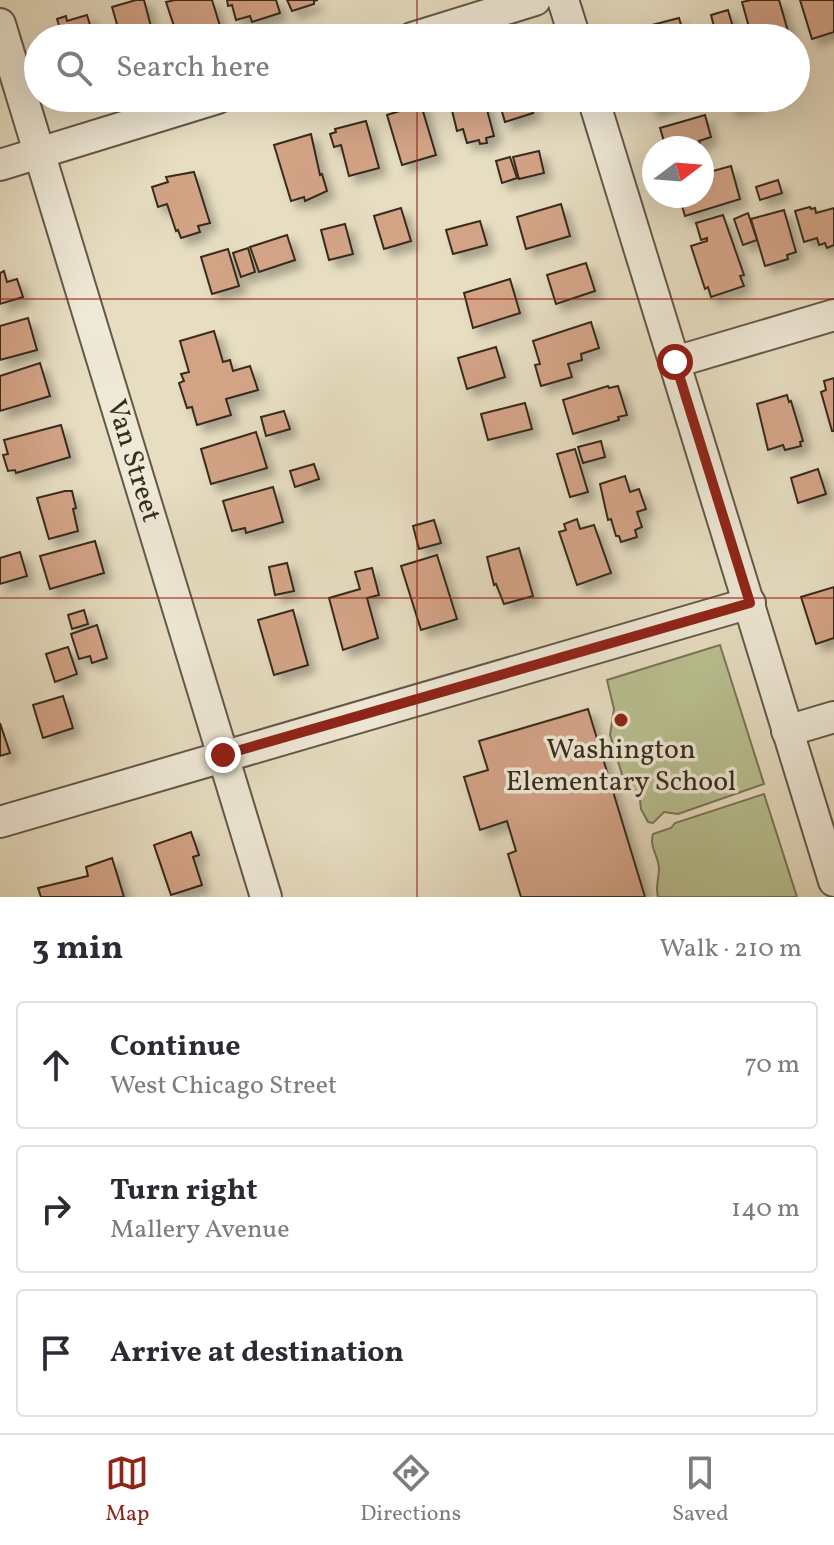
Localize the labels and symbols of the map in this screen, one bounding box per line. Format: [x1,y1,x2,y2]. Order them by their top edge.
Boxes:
north arrow [642,136,714,208]
route start [657,344,693,380]
street label: Van Street [96,395,170,527]
marker: Washington Elementary School [612,711,630,729]
place label: Washington Elementary School [506,731,736,802]
route end [205,737,241,773]

